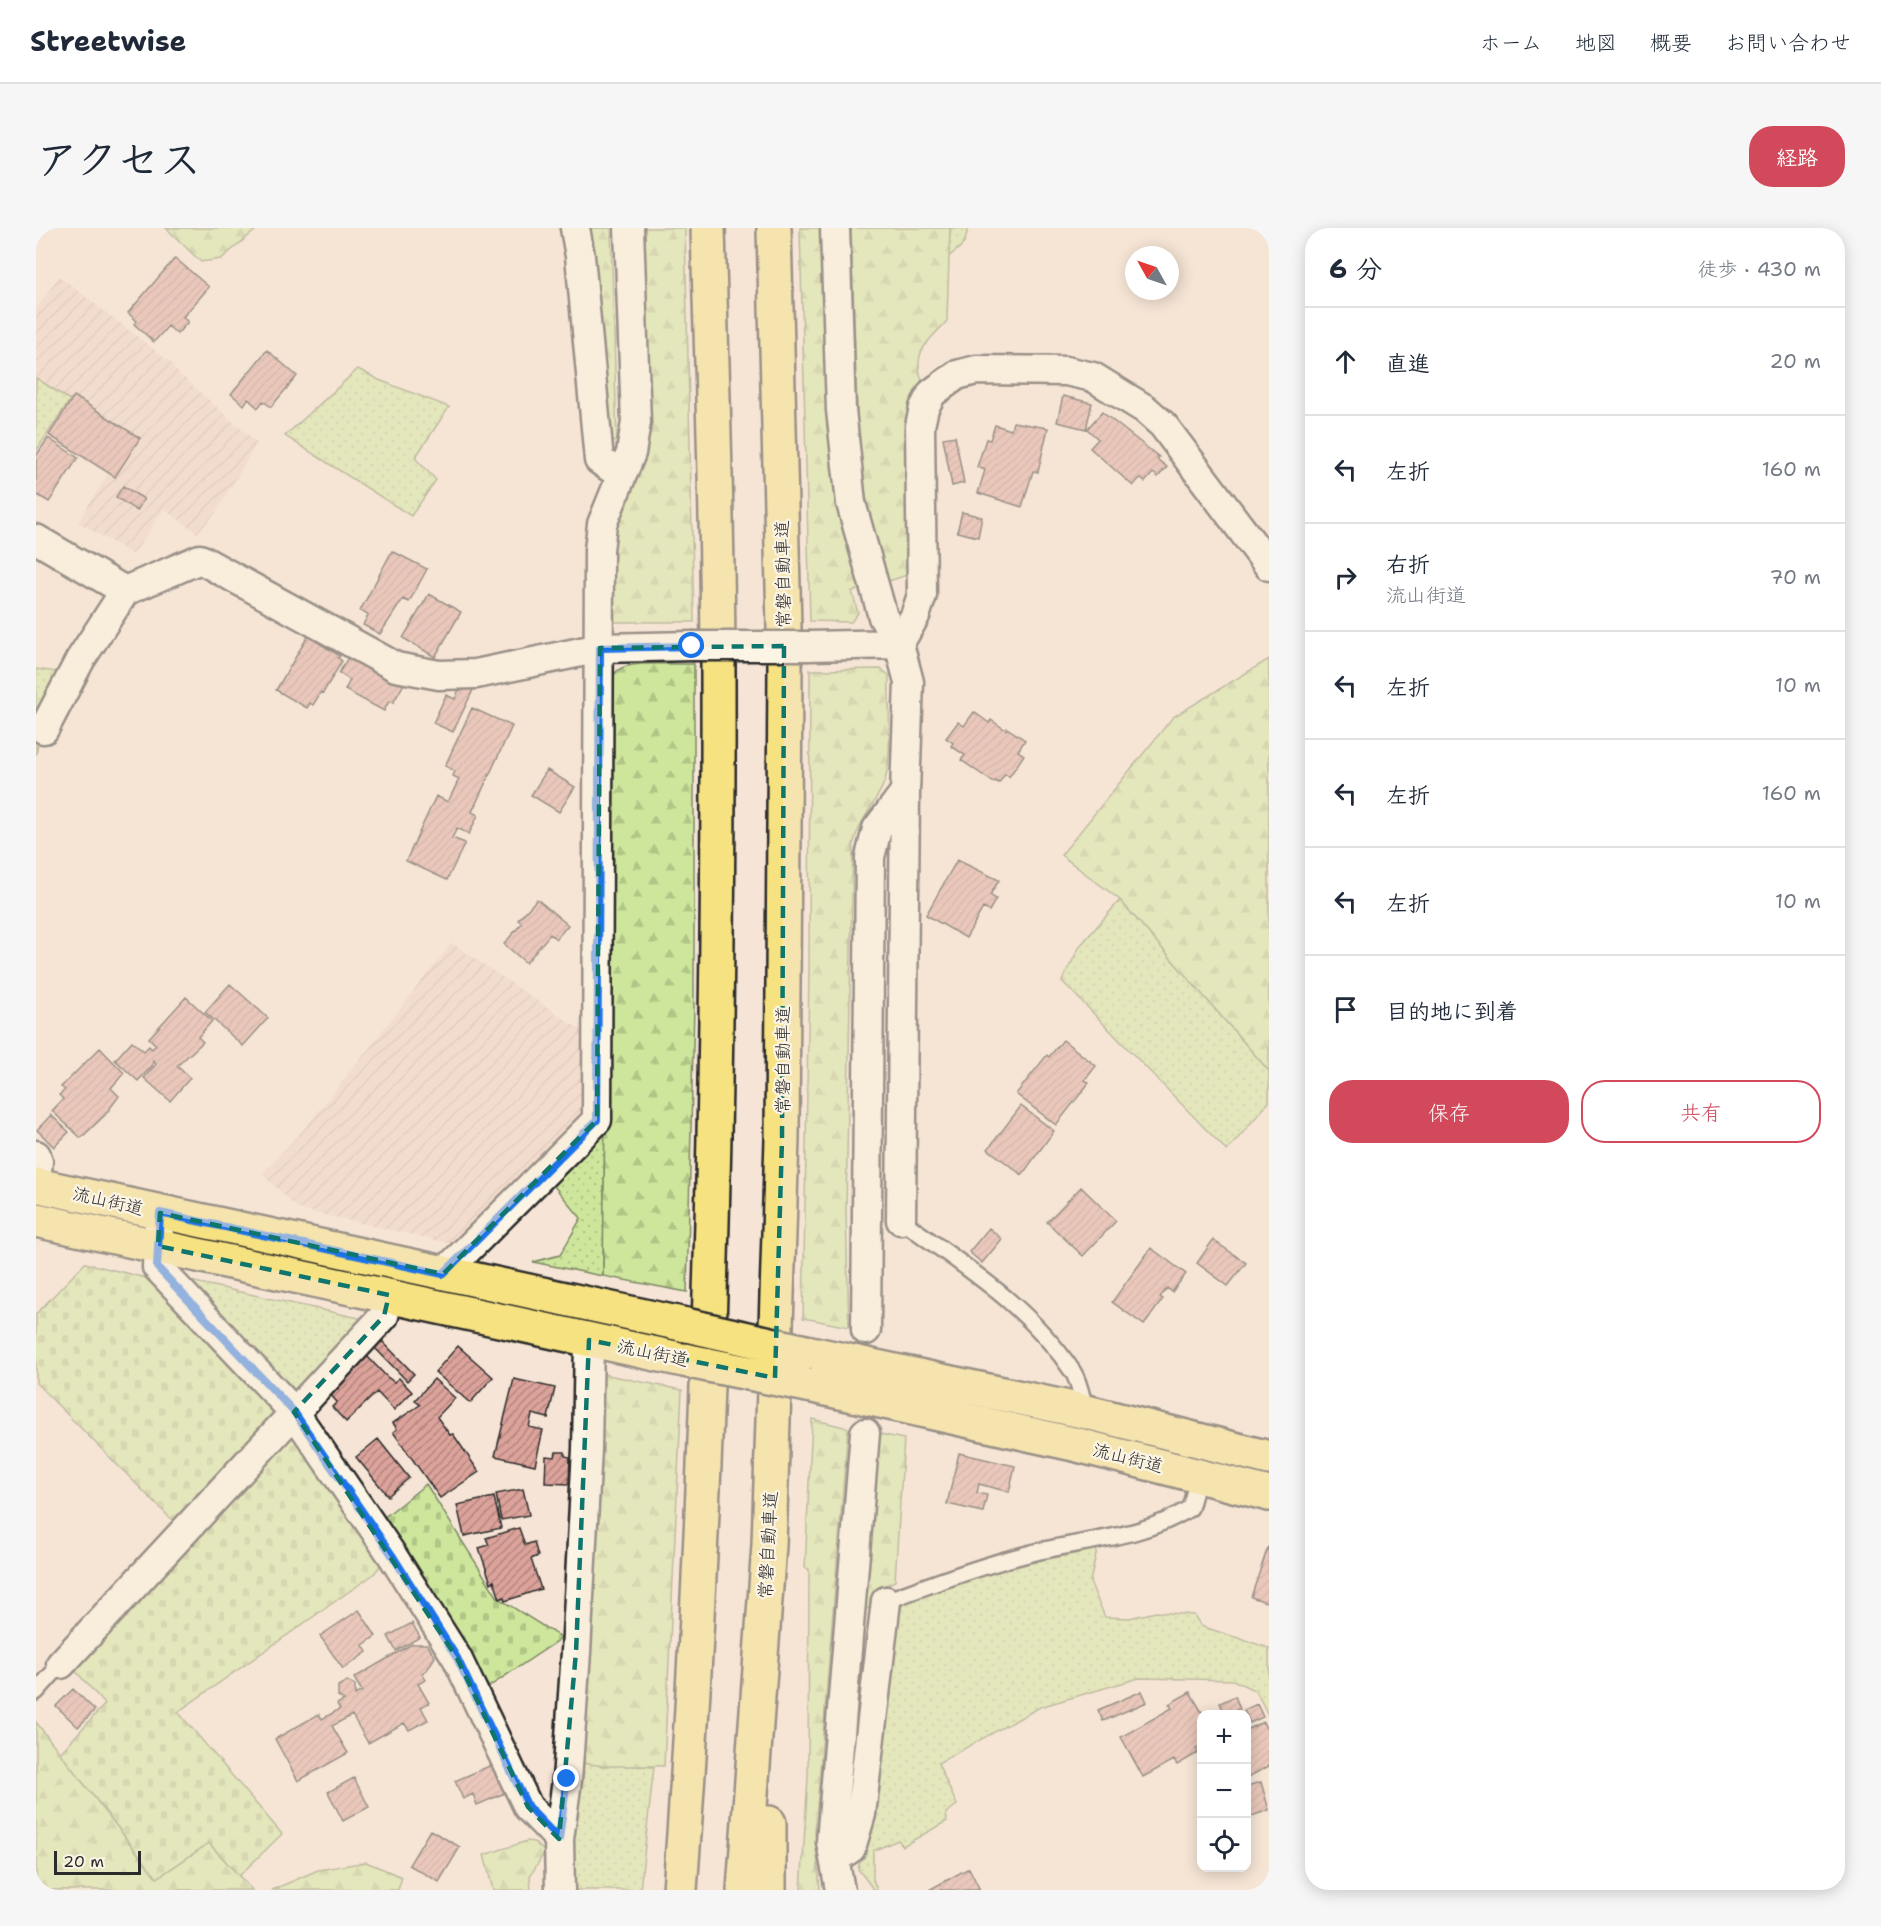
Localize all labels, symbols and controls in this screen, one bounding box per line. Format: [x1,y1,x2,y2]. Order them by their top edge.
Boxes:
text: Streetwise [30,22,186,60]
text: ホーム [1480,29,1542,57]
text: 地図 [1575,29,1617,57]
text: 概要 [1650,29,1692,57]
text: お問い合わせ [1725,29,1851,57]
button: 経路 [1749,126,1845,187]
text: アクセス [36,131,201,187]
north arrow [1125,246,1179,300]
text: 6 分 [1329,251,1382,286]
text: 徒歩 · 430 m [1697,256,1821,282]
icon: ahead [1329,345,1362,378]
text: 20 m [1770,348,1821,374]
text: 直進 [1386,349,1430,378]
icon: left [1329,453,1362,486]
text: 160 m [1762,456,1821,482]
text: 左折 [1386,457,1430,486]
street label: 常磐自動車道 [770,520,796,628]
text: 右折 [1386,550,1430,579]
icon: right [1329,561,1362,594]
text: 70 m [1769,564,1821,590]
text: 流山街道 [1386,582,1466,608]
route start [678,632,704,658]
icon: left [1329,669,1362,702]
text: 10 m [1775,672,1821,698]
text: 左折 [1386,673,1430,702]
icon: left [1329,777,1362,810]
text: 160 m [1762,780,1821,806]
text: 左折 [1386,781,1430,810]
icon: left [1329,885,1362,918]
text: 10 m [1775,888,1821,914]
text: 左折 [1386,889,1430,918]
icon: arrive [1329,993,1362,1026]
text: 目的地に到着 [1386,997,1518,1026]
street label: 常磐自動車道 [771,1006,795,1114]
button: 保存 [1329,1080,1569,1143]
button: 共有 [1581,1080,1821,1143]
street label: 流山街道 [70,1181,146,1221]
street label: 流山街道 [615,1334,691,1372]
street label: 流山街道 [1090,1438,1166,1478]
street label: 常磐自動車道 [753,1490,783,1600]
map controls [1197,1710,1251,1872]
button: + [1197,1710,1251,1764]
button: − [1197,1764,1251,1818]
route end [553,1765,579,1791]
button: locate [1197,1818,1251,1872]
scale bar [54,1848,141,1876]
text: 20 m [63,1851,104,1872]

